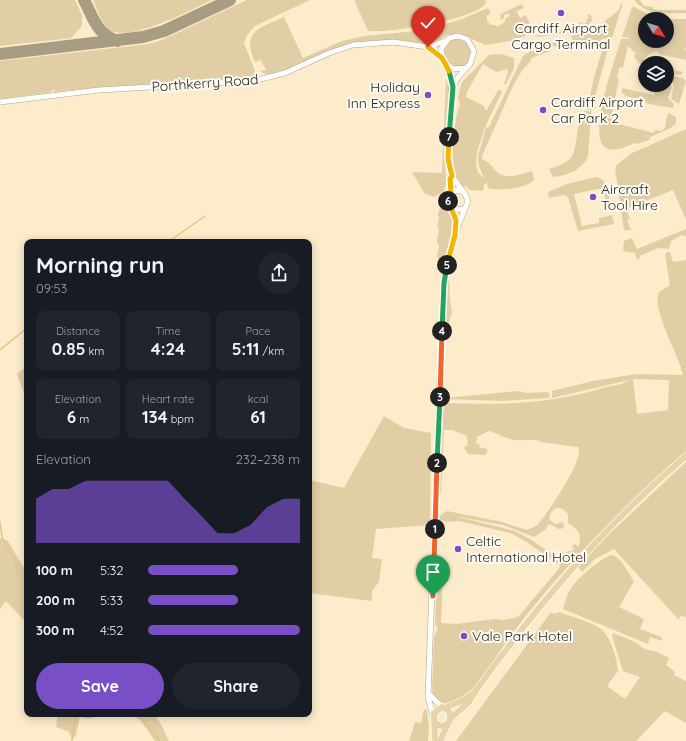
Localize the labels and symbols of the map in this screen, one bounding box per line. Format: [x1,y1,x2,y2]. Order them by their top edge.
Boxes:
pin [411,6,445,47]
marker: Cardiff Airport Cargo Terminal [556,8,566,18]
north arrow [638,12,674,48]
place label: Cardiff Airport Cargo Terminal [511,19,611,53]
street label: Porthkerry Road [151,70,259,96]
place label: Holiday Inn Express [347,78,420,112]
marker: Holiday Inn Express [423,90,433,100]
place label: Cardiff Airport Car Park 2 [551,93,644,127]
marker: Cardiff Airport Car Park 2 [538,105,548,115]
pin: 7 [439,127,459,147]
place label: Aircraft Tool Hire [601,180,658,214]
pin: 6 [438,191,458,211]
marker: Aircraft Tool Hire [588,192,598,202]
pin: 5 [437,255,457,275]
pin: 4 [432,321,452,341]
pin: 3 [430,387,450,407]
pin: 2 [427,453,447,473]
pin: 1 [425,519,445,539]
place label: Celtic International Hotel [466,532,586,566]
marker: Celtic International Hotel [453,544,463,554]
pin [416,555,450,596]
place label: Vale Park Hotel [472,627,572,645]
marker: Vale Park Hotel [459,631,469,641]

